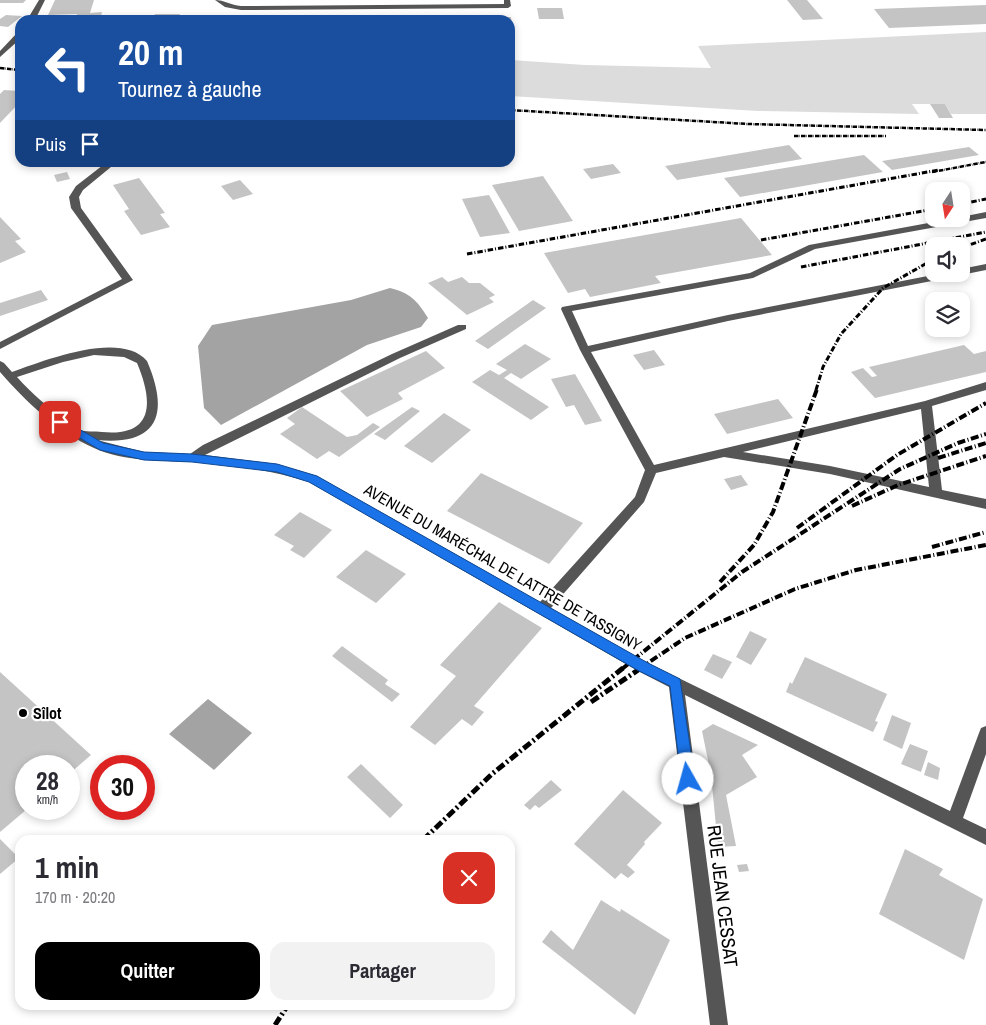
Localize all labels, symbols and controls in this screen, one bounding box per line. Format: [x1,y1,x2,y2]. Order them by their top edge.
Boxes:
text: 20 m [118,29,183,76]
icon: left [35,35,100,100]
text: Tournez à gauche [118,74,261,104]
icon: arrive [76,130,104,158]
text: Puis [35,131,66,157]
north arrow [925,182,970,228]
map controls [925,182,970,337]
button: sound [925,237,970,282]
button: layers [925,292,970,337]
pin [39,401,81,443]
icon: arrive [46,408,74,436]
street label: AVENUE DU MARÉCHAL DE LATTRE DE TASSIGNY [359,478,646,656]
place label: Sîlot [33,702,62,724]
marker: Sîlot [17,707,29,719]
position arrow [661,752,713,804]
speed limit sign: 30 [90,755,155,820]
text: 28 [36,764,59,798]
text: km/h [37,792,58,808]
street label: RUE JEAN CESSAT [701,824,745,969]
text: 1 min [35,847,99,887]
button: close [443,852,495,904]
text: 170 m · 20:20 [35,886,115,908]
button: Quitter [35,942,260,1000]
button: Partager [270,942,495,1000]

